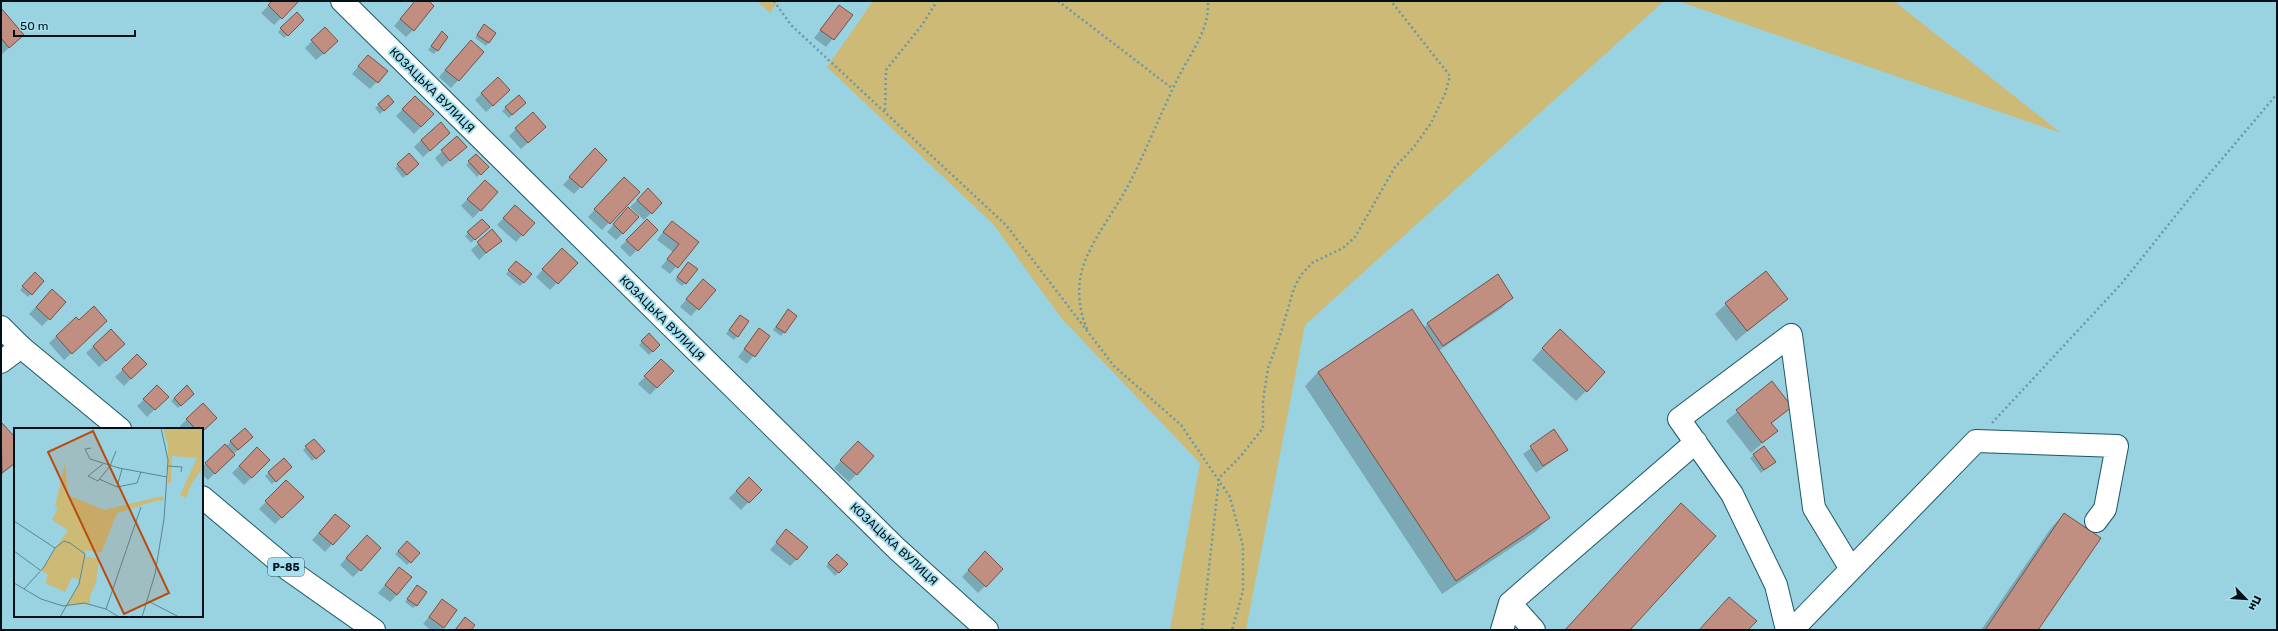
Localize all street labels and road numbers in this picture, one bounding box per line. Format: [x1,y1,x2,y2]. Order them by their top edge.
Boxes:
street label: КОЗАЦЬКА ВУЛИЦЯ [387,45,477,135]
street label: КОЗАЦЬКА ВУЛИЦЯ [617,273,707,363]
street label: КОЗАЦЬКА ВУЛИЦЯ [847,500,941,588]
road number: Р-85 [268,558,304,576]

